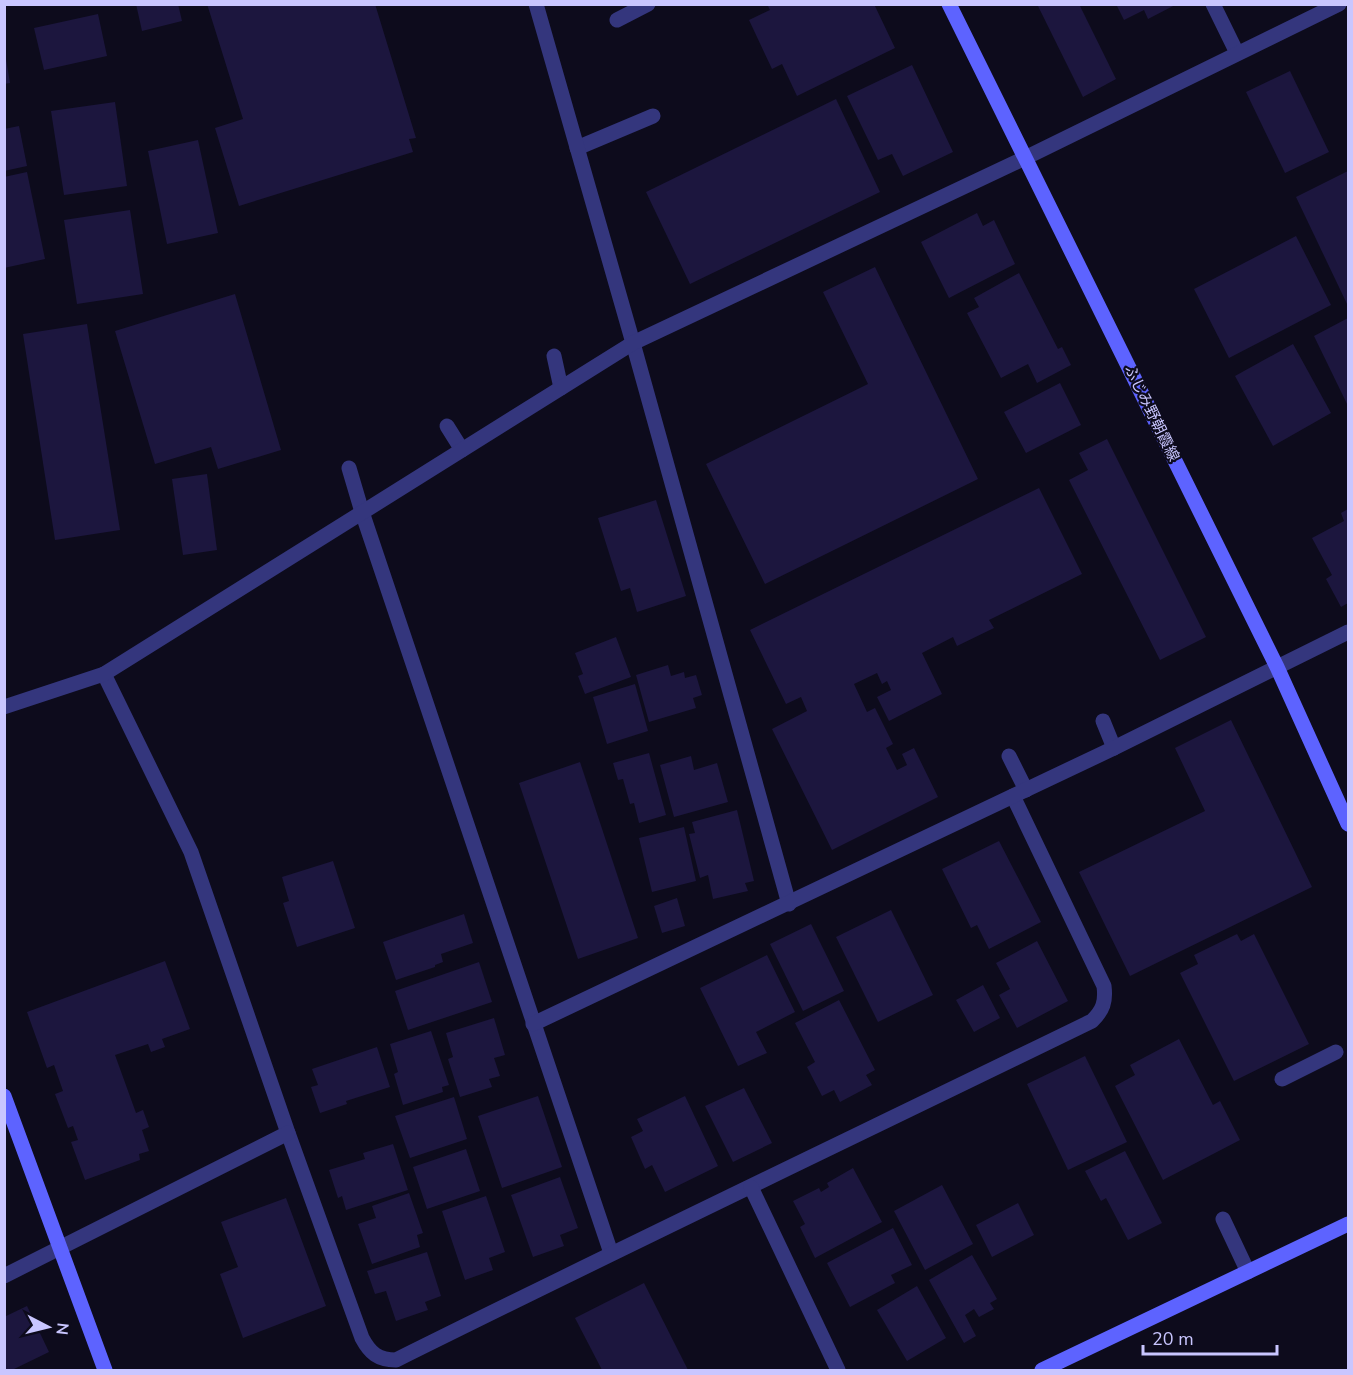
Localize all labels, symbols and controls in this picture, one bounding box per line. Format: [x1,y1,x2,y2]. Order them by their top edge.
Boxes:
street label: ふじみ野朝霞線 [1120,361,1184,465]
north arrow [18,1297,78,1357]
scale bar [1143,1318,1276,1356]
text: N [50,1321,74,1336]
text: 20 m [1152,1327,1194,1351]

